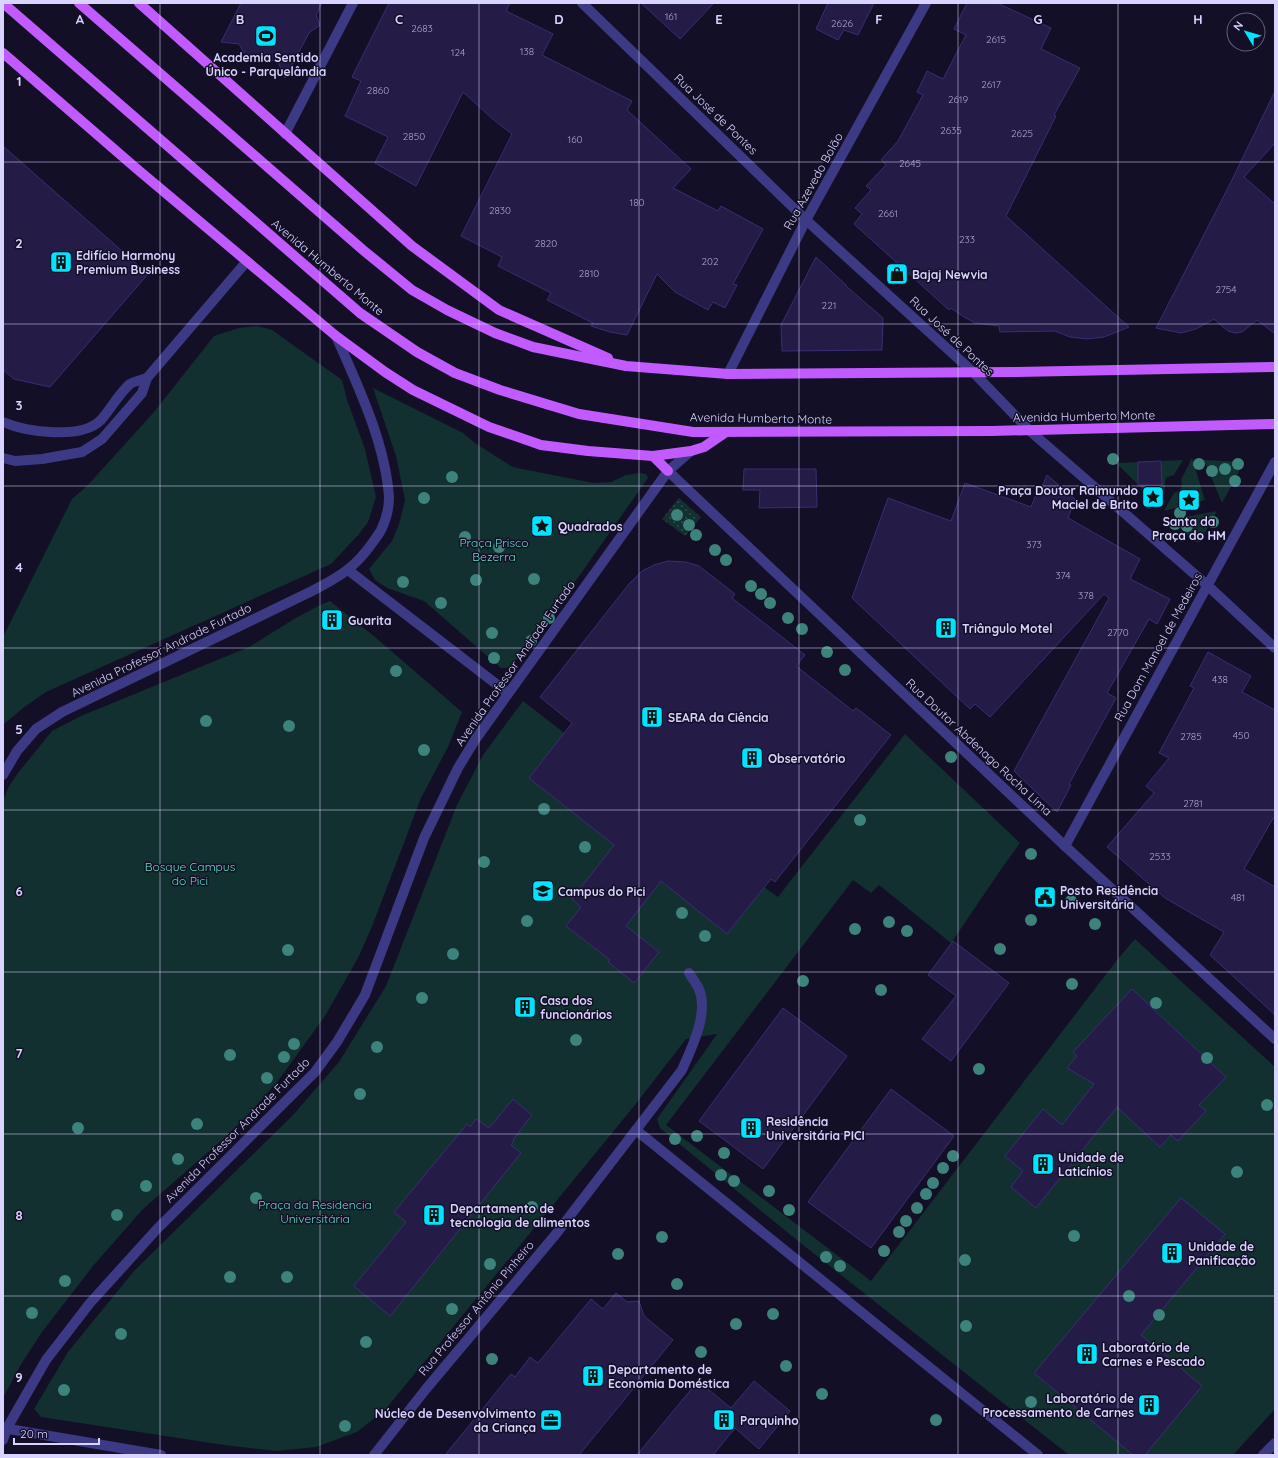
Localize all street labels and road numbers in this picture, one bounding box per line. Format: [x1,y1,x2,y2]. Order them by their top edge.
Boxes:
street label: Rua José de Pontes [671,70,761,158]
street label: Rua Azevedo Bolão [780,130,846,232]
street label: Avenida Humberto Monte [269,216,388,319]
street label: Rua José de Pontes [907,293,998,379]
street label: Avenida Humberto Monte [1013,407,1156,425]
street label: Avenida Humberto Monte [690,409,833,427]
street label: Rua Dom Manoel de Medeiros [1111,570,1205,724]
street label: Avenida Professor Andrade Furtado [452,577,578,749]
street label: Avenida Professor Andrade Furtado [68,600,254,700]
street label: Rua Doutor Abdenago Rocha Lima [903,675,1055,819]
street label: Avenida Professor Andrade Furtado [161,1054,313,1206]
street label: Rua Professor Antônio Pinheiro [415,1237,537,1379]

